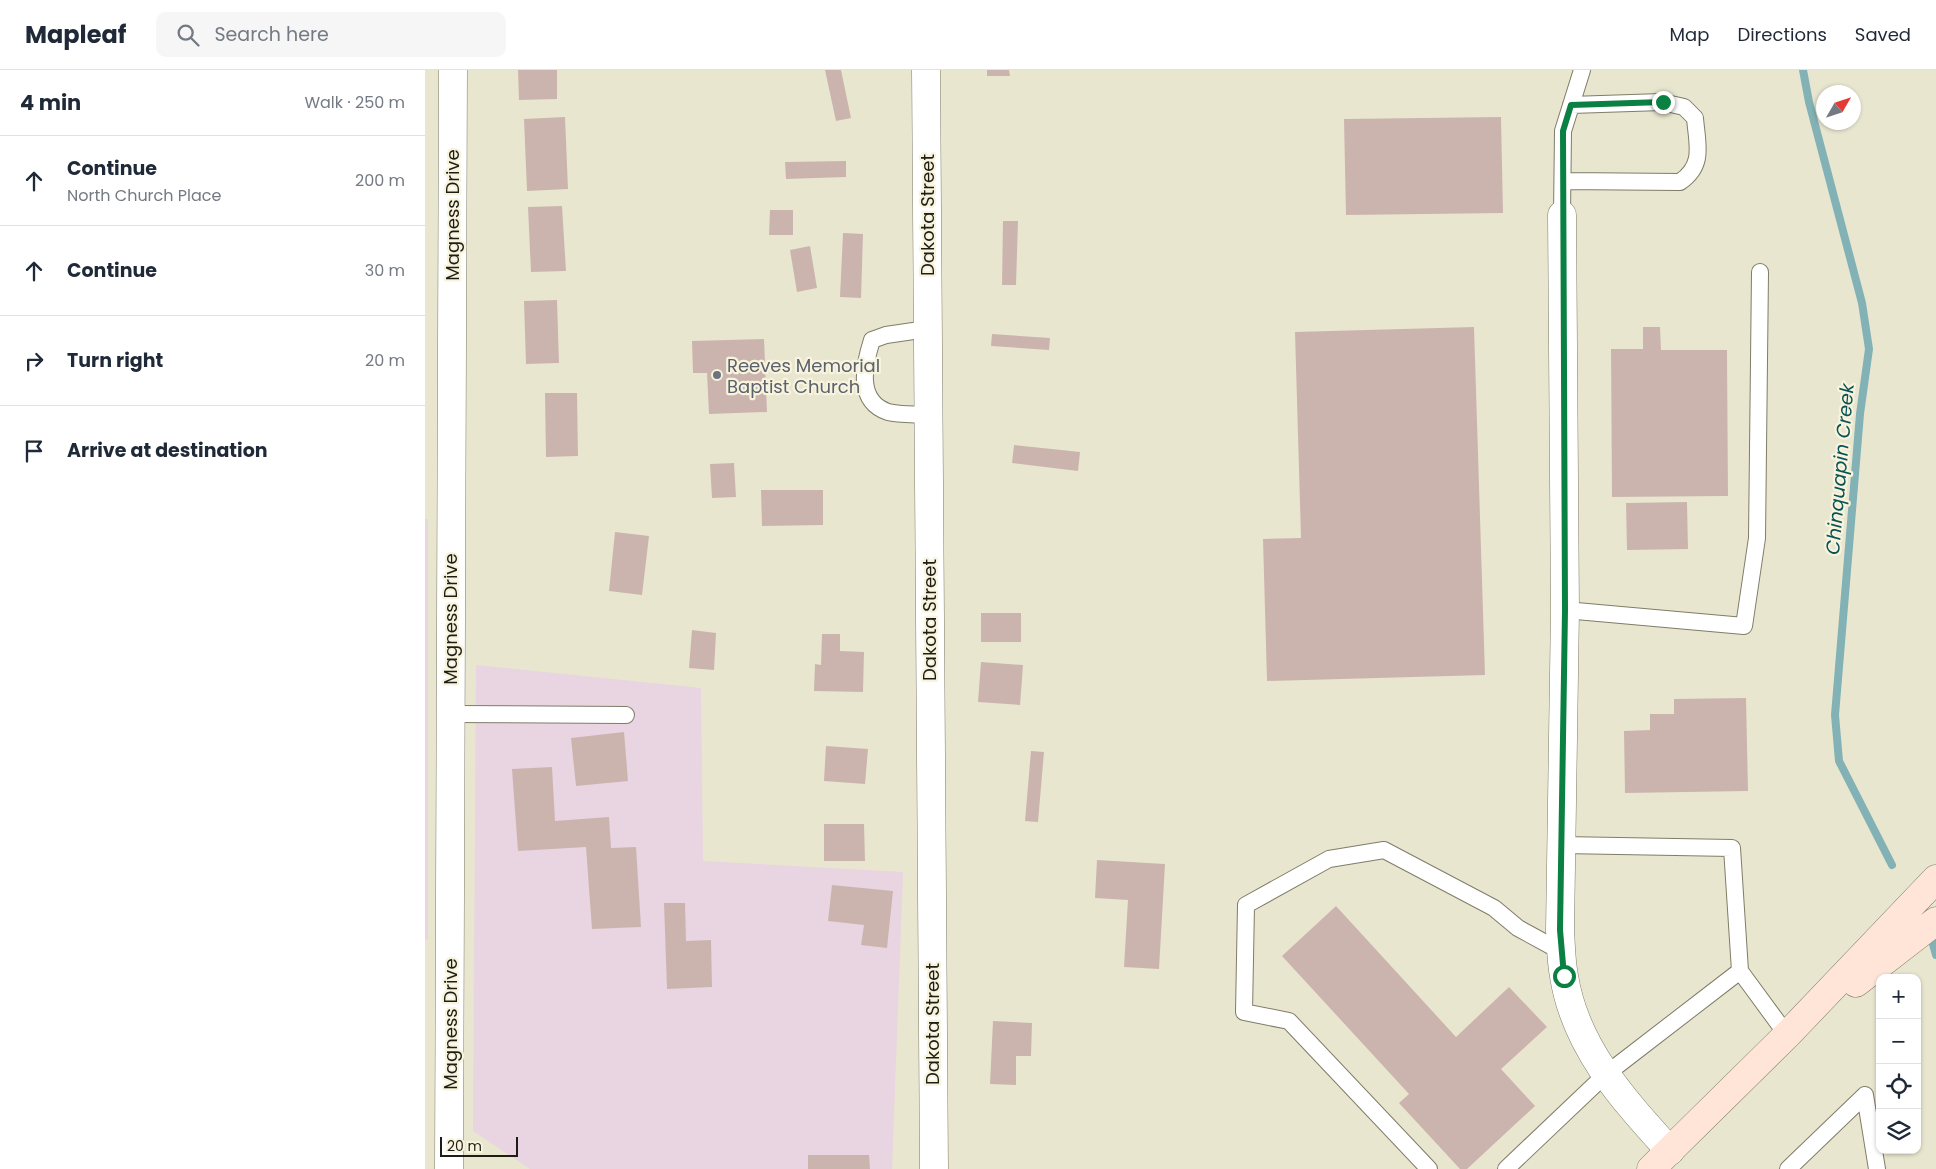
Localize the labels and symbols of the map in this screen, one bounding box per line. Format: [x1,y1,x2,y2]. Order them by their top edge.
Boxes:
north arrow [1816,85,1861,130]
route end [1652,91,1675,114]
street label: Magness Drive [440,149,465,281]
street label: Dakota Street [915,154,940,276]
place label: Reeves Memorial Baptist Church [727,353,880,399]
marker: Reeves Memorial Baptist Church [711,369,723,381]
water label: Chinquapin Creek [1819,381,1861,556]
street label: Magness Drive [438,553,463,685]
street label: Dakota Street [917,559,942,681]
street label: Magness Drive [438,958,463,1090]
street label: Dakota Street [920,963,945,1085]
route start [1553,965,1576,988]
scale bar [440,1134,517,1157]

